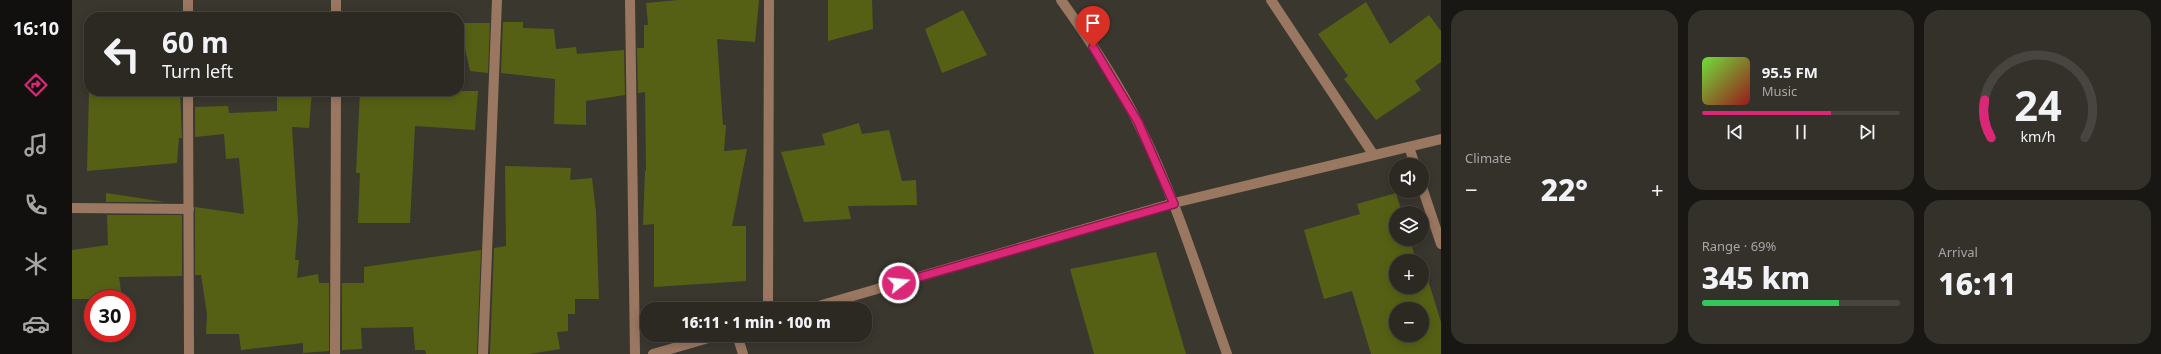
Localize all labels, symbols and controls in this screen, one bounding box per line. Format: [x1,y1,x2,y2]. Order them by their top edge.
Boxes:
pin [1076,6,1110,47]
icon: arrive [1082,12,1104,34]
text: 16:10 [13,16,59,40]
text: 60 m [162,23,229,61]
icon: left [96,28,148,80]
text: Turn left [162,59,233,83]
text: 95.5 FM [1762,62,1818,82]
icon: directions [22,71,50,99]
text: 24 [2014,77,2062,133]
text: Music [1762,82,1797,100]
icon: previous [1724,121,1746,143]
icon: pause [1790,121,1812,143]
icon: next [1856,121,1878,143]
text: km/h [2020,126,2055,145]
icon: music [22,131,50,159]
text: Climate [1465,149,1511,167]
map controls [1389,158,1429,342]
button: sound [1389,158,1429,198]
text: 22° [1541,169,1588,210]
text: − [1465,174,1478,204]
text: + [1651,174,1664,204]
icon: phone [22,191,50,219]
button: layers [1389,206,1429,246]
text: Range · 69% [1702,237,1776,255]
text: Arrival [1938,243,1978,261]
icon: climate [22,250,50,278]
button: + [1389,254,1429,294]
text: 345 km [1702,257,1810,298]
position arrow [878,262,920,304]
text: 16:11 [1938,263,2016,304]
speed limit sign: 30 [84,290,136,342]
button: − [1389,302,1429,342]
icon: car [22,310,50,338]
text: 16:11 · 1 min · 100 m [681,312,831,332]

